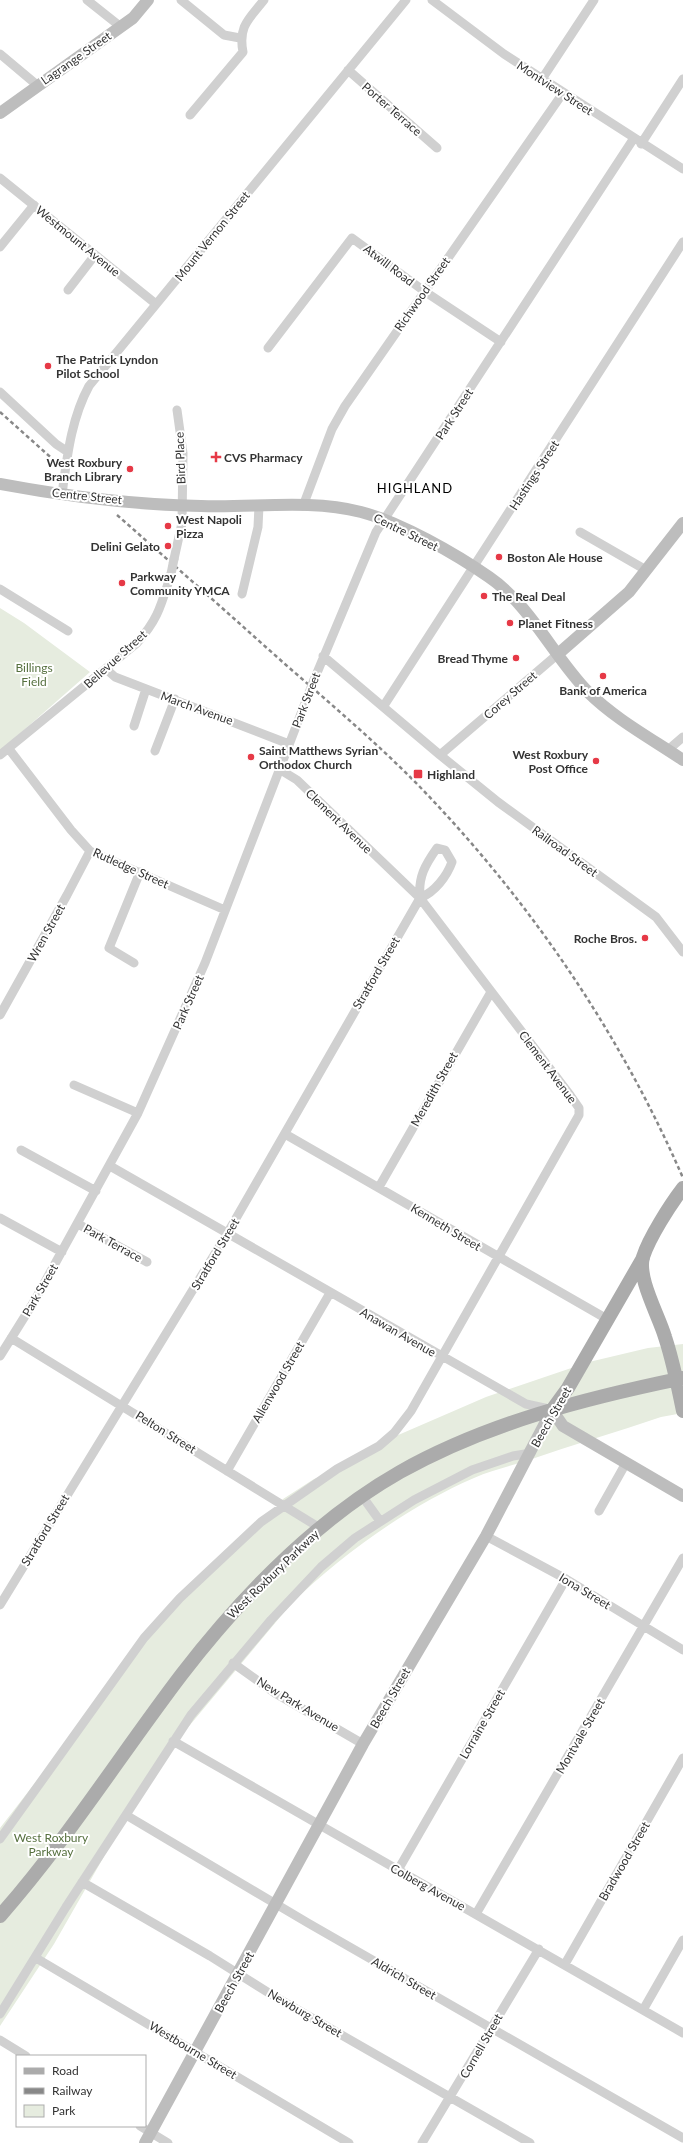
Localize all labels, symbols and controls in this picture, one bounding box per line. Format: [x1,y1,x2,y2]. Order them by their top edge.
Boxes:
street label: Lagrange Street [38,28,115,88]
street label: Montview Street [514,58,597,119]
street label: Porter Terrace [359,79,425,139]
street label: Mount Vernon Street [171,188,253,284]
street label: Westmount Avenue [33,202,123,280]
street label: Atwill Road [361,241,417,289]
street label: Richwood Street [391,253,454,334]
place label: The Patrick Lyndon Pilot School [56,352,158,381]
marker: The Patrick Lyndon Pilot School [43,361,53,371]
street label: Park Street [432,385,476,442]
street label: Bird Place [172,432,188,484]
street label: Hastings Street [506,437,563,513]
place label: CVS Pharmacy [224,450,303,465]
marker: CVS Pharmacy [211,452,221,462]
place label: West Roxbury Branch Library [44,455,123,484]
marker: West Roxbury Branch Library [125,464,135,474]
district label: HIGHLAND [377,480,453,496]
street label: Centre Street [51,485,123,507]
street label: Centre Street [371,510,441,554]
place label: West Napoli Pizza [176,512,242,541]
marker: West Napoli Pizza [163,521,173,531]
place label: Delini Gelato [90,539,160,554]
marker: Delini Gelato [163,541,173,551]
place label: Boston Ale House [507,550,603,565]
marker: Boston Ale House [494,552,504,562]
place label: Parkway Community YMCA [130,569,230,598]
marker: Parkway Community YMCA [117,578,127,588]
place label: The Real Deal [492,589,565,604]
marker: The Real Deal [479,591,489,601]
place label: Planet Fitness [518,616,593,631]
marker: Planet Fitness [505,618,515,628]
street label: Bellevue Street [80,626,150,691]
place label: Bread Thyme [438,651,509,666]
marker: Bread Thyme [511,653,521,663]
park label: Billings Field [15,660,53,689]
street label: Corey Street [480,667,540,722]
street label: Park Street [289,670,324,730]
marker: Bank of America [598,671,608,681]
place label: Bank of America [559,683,647,698]
street label: March Avenue [159,688,235,728]
place label: Saint Matthews Syrian Orthodox Church [259,743,378,772]
place label: West Roxbury Post Office [512,747,589,776]
marker: Saint Matthews Syrian Orthodox Church [246,752,256,762]
marker: West Roxbury Post Office [591,756,601,766]
place label: Highland [427,767,475,782]
marker: Highland [412,768,424,780]
street label: Clement Avenue [303,785,375,857]
street label: Railroad Street [529,822,601,880]
street label: Rutledge Street [91,845,172,892]
street label: Wren Street [24,901,68,965]
place label: Roche Bros. [574,931,637,946]
marker: Roche Bros. [640,933,650,943]
street label: Stratford Street [349,934,403,1012]
street label: Park Street [169,972,207,1032]
street label: Clement Avenue [516,1028,580,1106]
street label: Meredith Street [407,1048,461,1129]
street label: Kenneth Street [408,1200,484,1254]
street label: Stratford Street [188,1215,243,1293]
street label: Park Terrace [81,1221,145,1265]
street label: Park Street [19,1260,61,1319]
street label: Anawan Avenue [357,1304,439,1360]
street label: Allenwood Street [249,1338,308,1425]
street label: Beech Street [528,1383,575,1450]
street label: Pelton Street [133,1407,200,1457]
street label: Stratford Street [18,1491,73,1569]
street label: West Roxbury Parkway [224,1526,323,1622]
street label: Iona Street [557,1570,614,1613]
street label: Beech Street [367,1664,414,1731]
street label: New Park Avenue [254,1674,342,1734]
street label: Lorraine Street [456,1686,508,1761]
street label: Montvale Street [552,1695,608,1776]
street label: Bradwood Street [595,1818,653,1903]
park label: West Roxbury Parkway [14,1830,89,1859]
street label: Colberg Avenue [388,1860,468,1914]
street label: Beech Street [211,1948,257,2015]
street label: Aldrich Street [369,1954,440,2003]
street label: Newburg Street [265,1986,345,2041]
street label: Cornell Street [456,2010,506,2081]
street label: Westbourne Street [146,2018,240,2083]
legend [16,2055,146,2127]
text: Road [52,2063,79,2078]
text: Railway [52,2083,93,2098]
text: Park [52,2103,76,2118]

